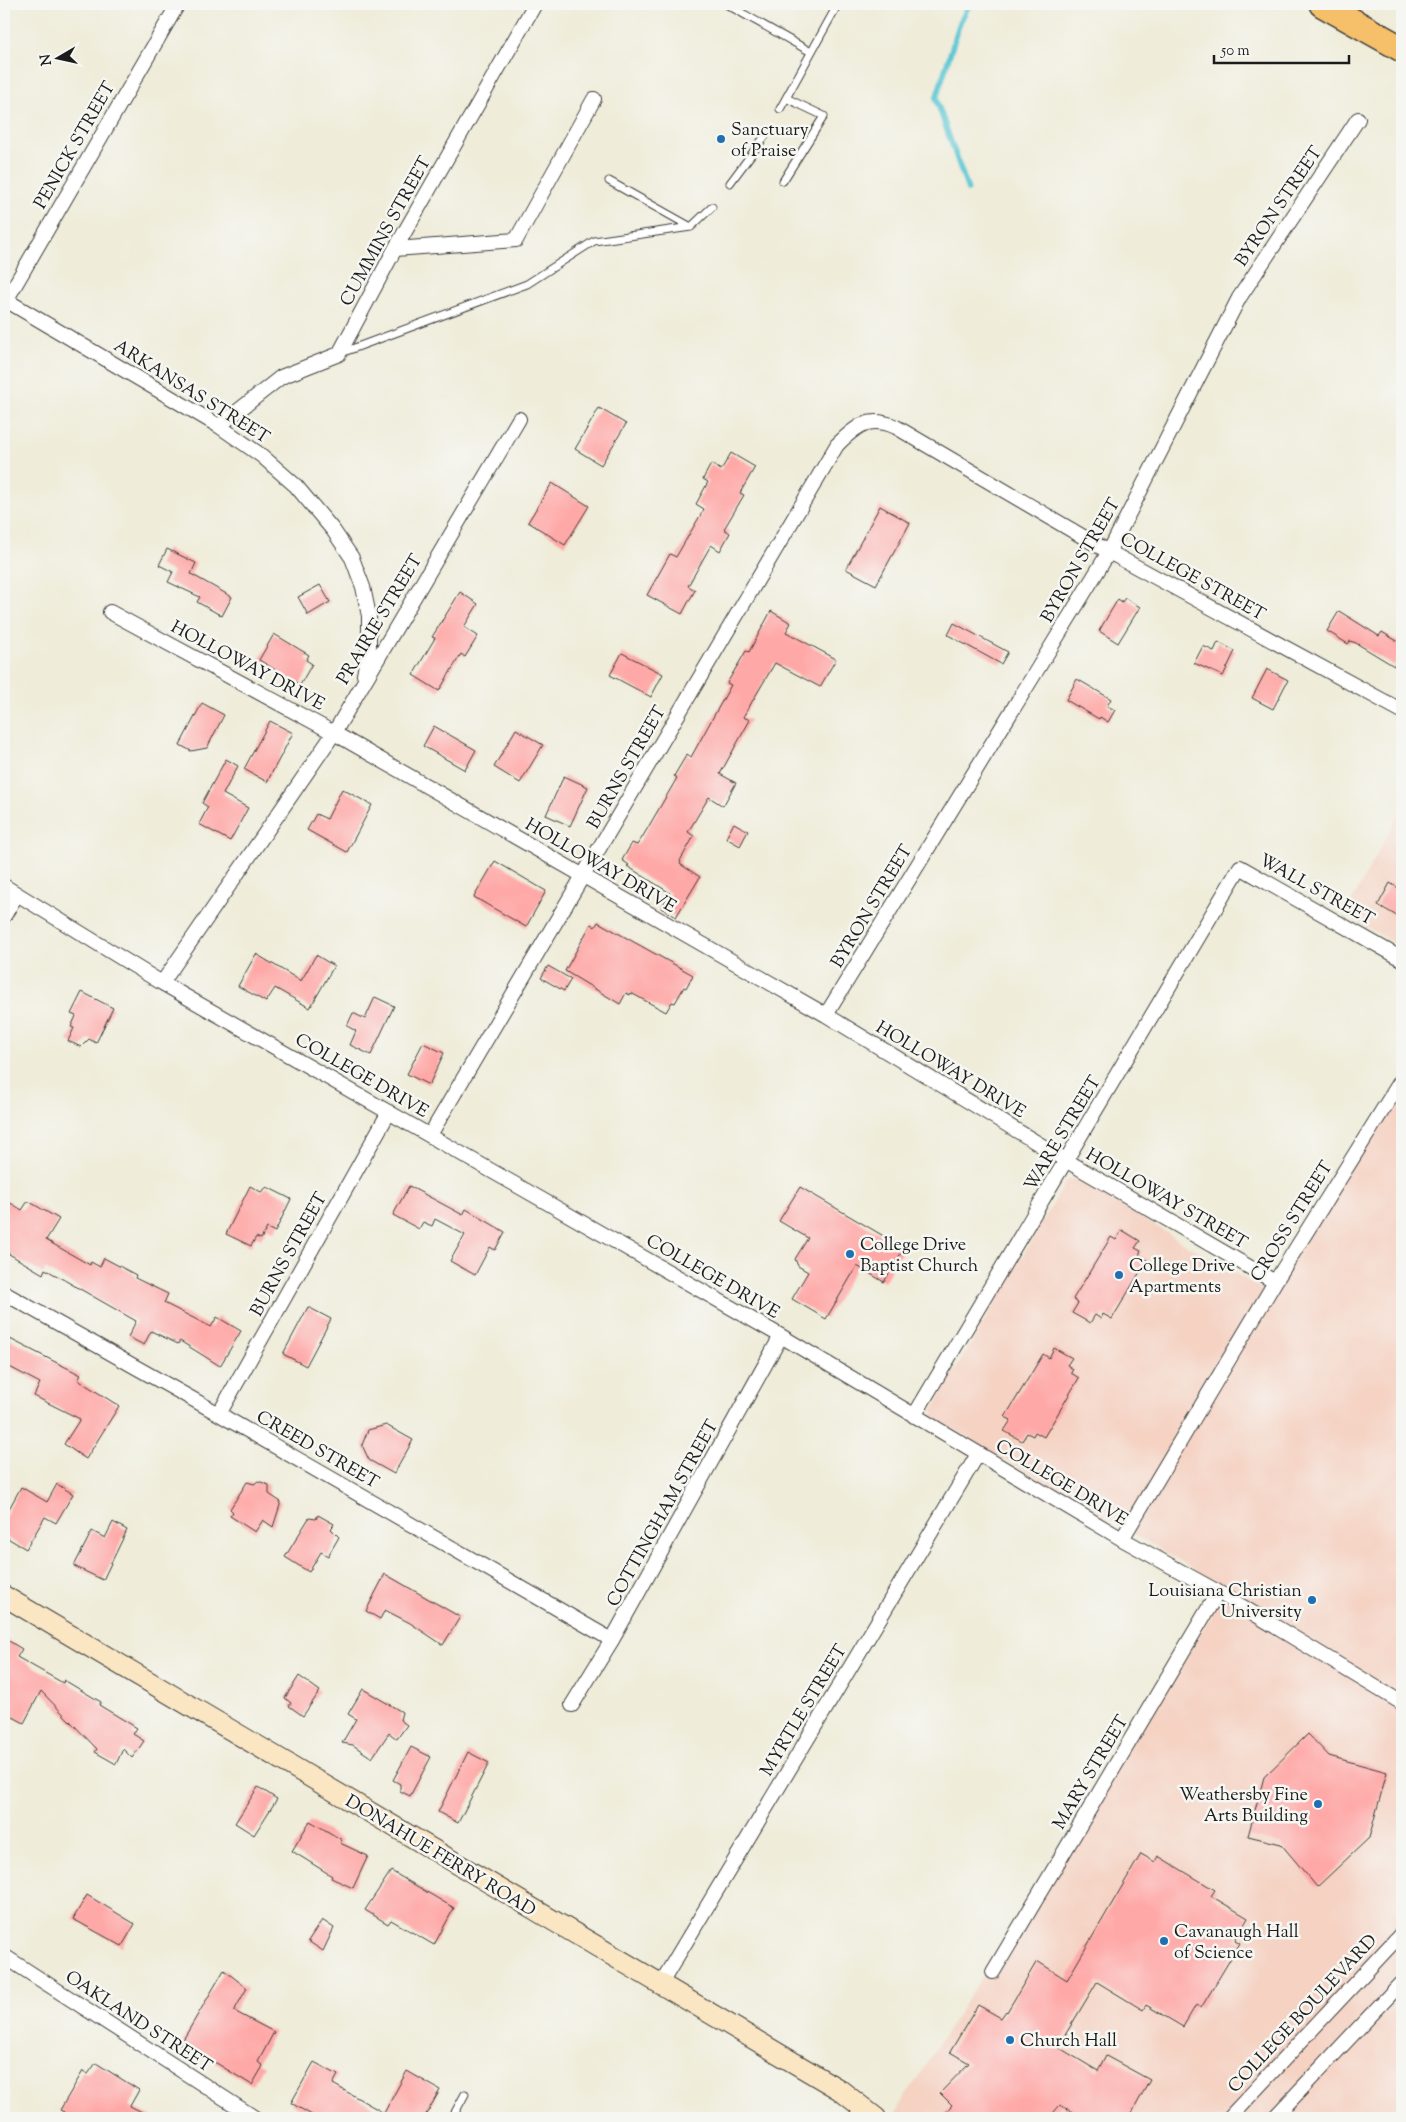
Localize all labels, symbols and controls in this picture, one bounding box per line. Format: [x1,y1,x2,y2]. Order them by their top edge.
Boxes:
north arrow [32,32,82,82]
scale bar [1214,32,1348,64]
text: 50 m [1220,41,1250,62]
text: N [36,53,58,67]
street label: PENICK STREET [29,77,123,215]
place label: Sanctuary of Praise [731,118,809,165]
marker: Sanctuary of Praise [715,133,727,145]
street label: BYRON STREET [1230,142,1330,272]
street label: CUMMINS STREET [335,152,439,312]
street label: ARKANSAS STREET [108,334,274,451]
street label: BYRON STREET [1035,494,1128,628]
street label: COLLEGE STREET [1115,527,1270,629]
street label: PRAIRIE STREET [331,550,430,690]
street label: HOLLOWAY DRIVE [166,615,329,718]
street label: BURNS STREET [582,701,674,835]
street label: HOLLOWAY DRIVE [520,813,681,921]
street label: BYRON STREET [826,840,920,974]
street label: WALL STREET [1254,848,1379,933]
street label: HOLLOWAY DRIVE [870,1016,1030,1126]
street label: COLLEGE DRIVE [289,1028,433,1126]
street label: WARE STREET [1019,1071,1109,1197]
street label: HOLLOWAY STREET [1080,1143,1252,1257]
street label: CROSS STREET [1245,1156,1341,1288]
street label: BURNS STREET [245,1188,335,1322]
street label: COLLEGE DRIVE [640,1229,784,1327]
place label: College Drive Baptist Church [860,1233,979,1280]
marker: College Drive Baptist Church [844,1248,856,1260]
place label: College Drive Apartments [1129,1254,1235,1301]
marker: College Drive Apartments [1113,1269,1125,1281]
street label: CREED STREET [251,1405,384,1497]
street label: COTTINGHAM STREET [601,1415,726,1612]
street label: COLLEGE DRIVE [990,1434,1132,1534]
place label: Louisiana Christian University [1149,1579,1302,1626]
marker: Louisiana Christian University [1306,1594,1318,1606]
street label: MYRTLE STREET [755,1640,855,1782]
street label: MARY STREET [1047,1711,1136,1835]
place label: Weathersby Fine Arts Building [1179,1783,1308,1830]
street label: DONAHUE FERRY ROAD [340,1789,540,1924]
marker: Weathersby Fine Arts Building [1312,1798,1324,1810]
place label: Cavanaugh Hall of Science [1174,1920,1299,1967]
street label: COLLEGE BOULEVARD [1223,1929,1384,2100]
marker: Cavanaugh Hall of Science [1158,1935,1170,1947]
street label: OAKLAND STREET [59,1965,217,2080]
place label: Church Hall [1020,2029,1117,2055]
marker: Church Hall [1004,2034,1016,2046]

